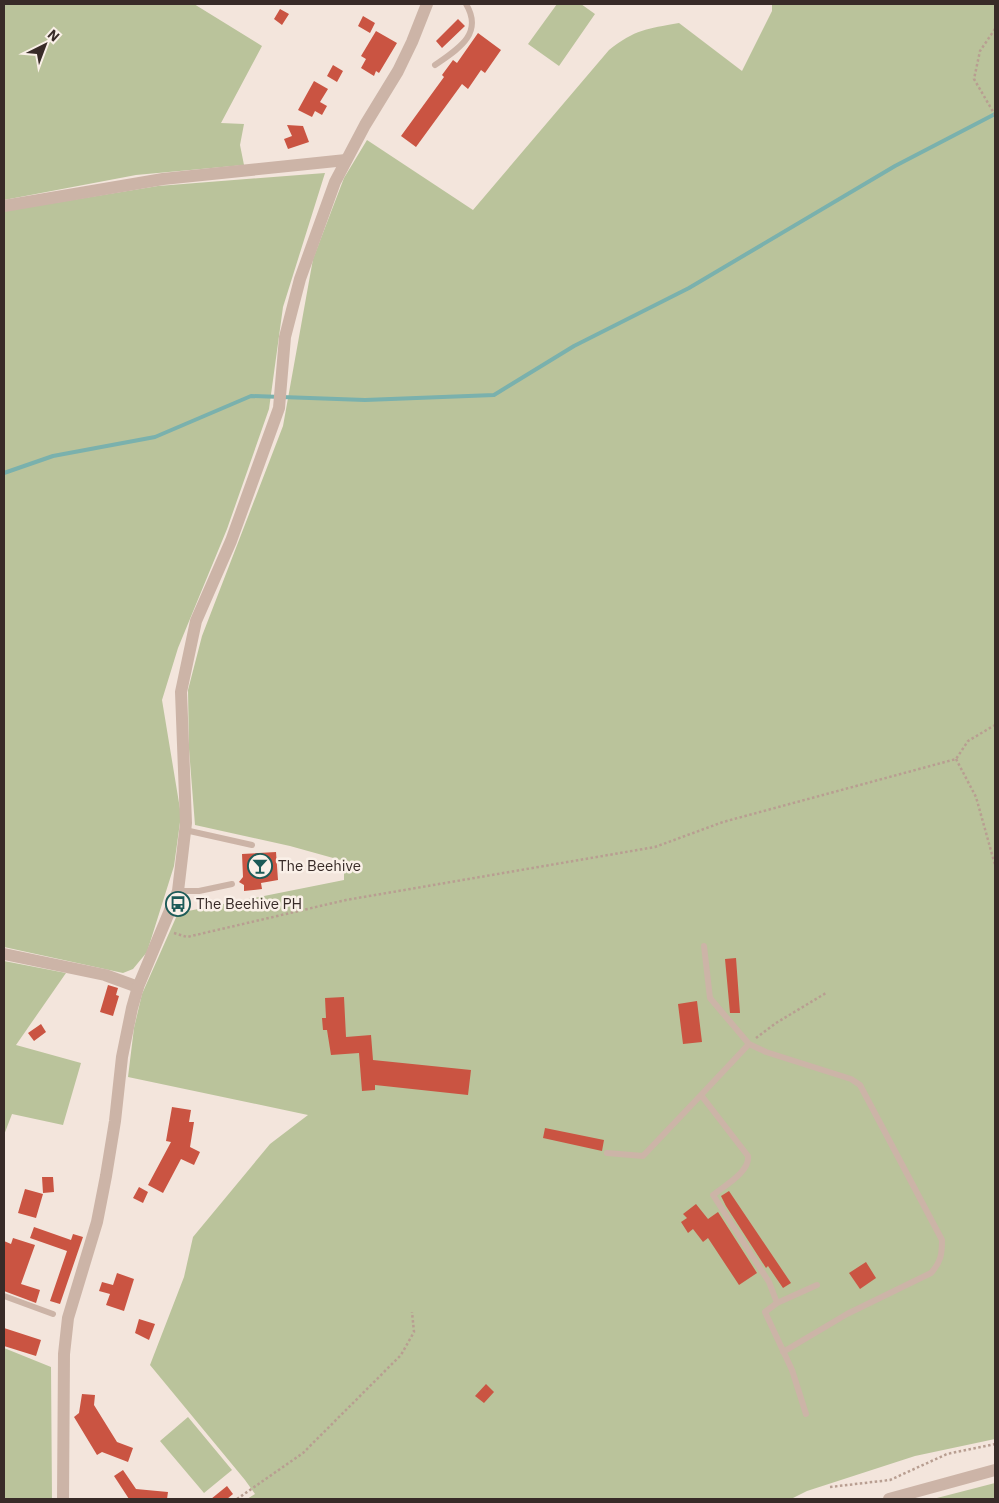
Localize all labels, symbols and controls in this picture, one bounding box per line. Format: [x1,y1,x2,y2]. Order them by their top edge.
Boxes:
north arrow [20,20,70,70]
text: N [44,25,63,45]
bar icon: The Beehive [247,853,273,879]
place label: The Beehive [278,856,361,875]
bus stop icon: The Beehive PH [165,891,191,917]
place label: The Beehive PH [196,894,302,913]

